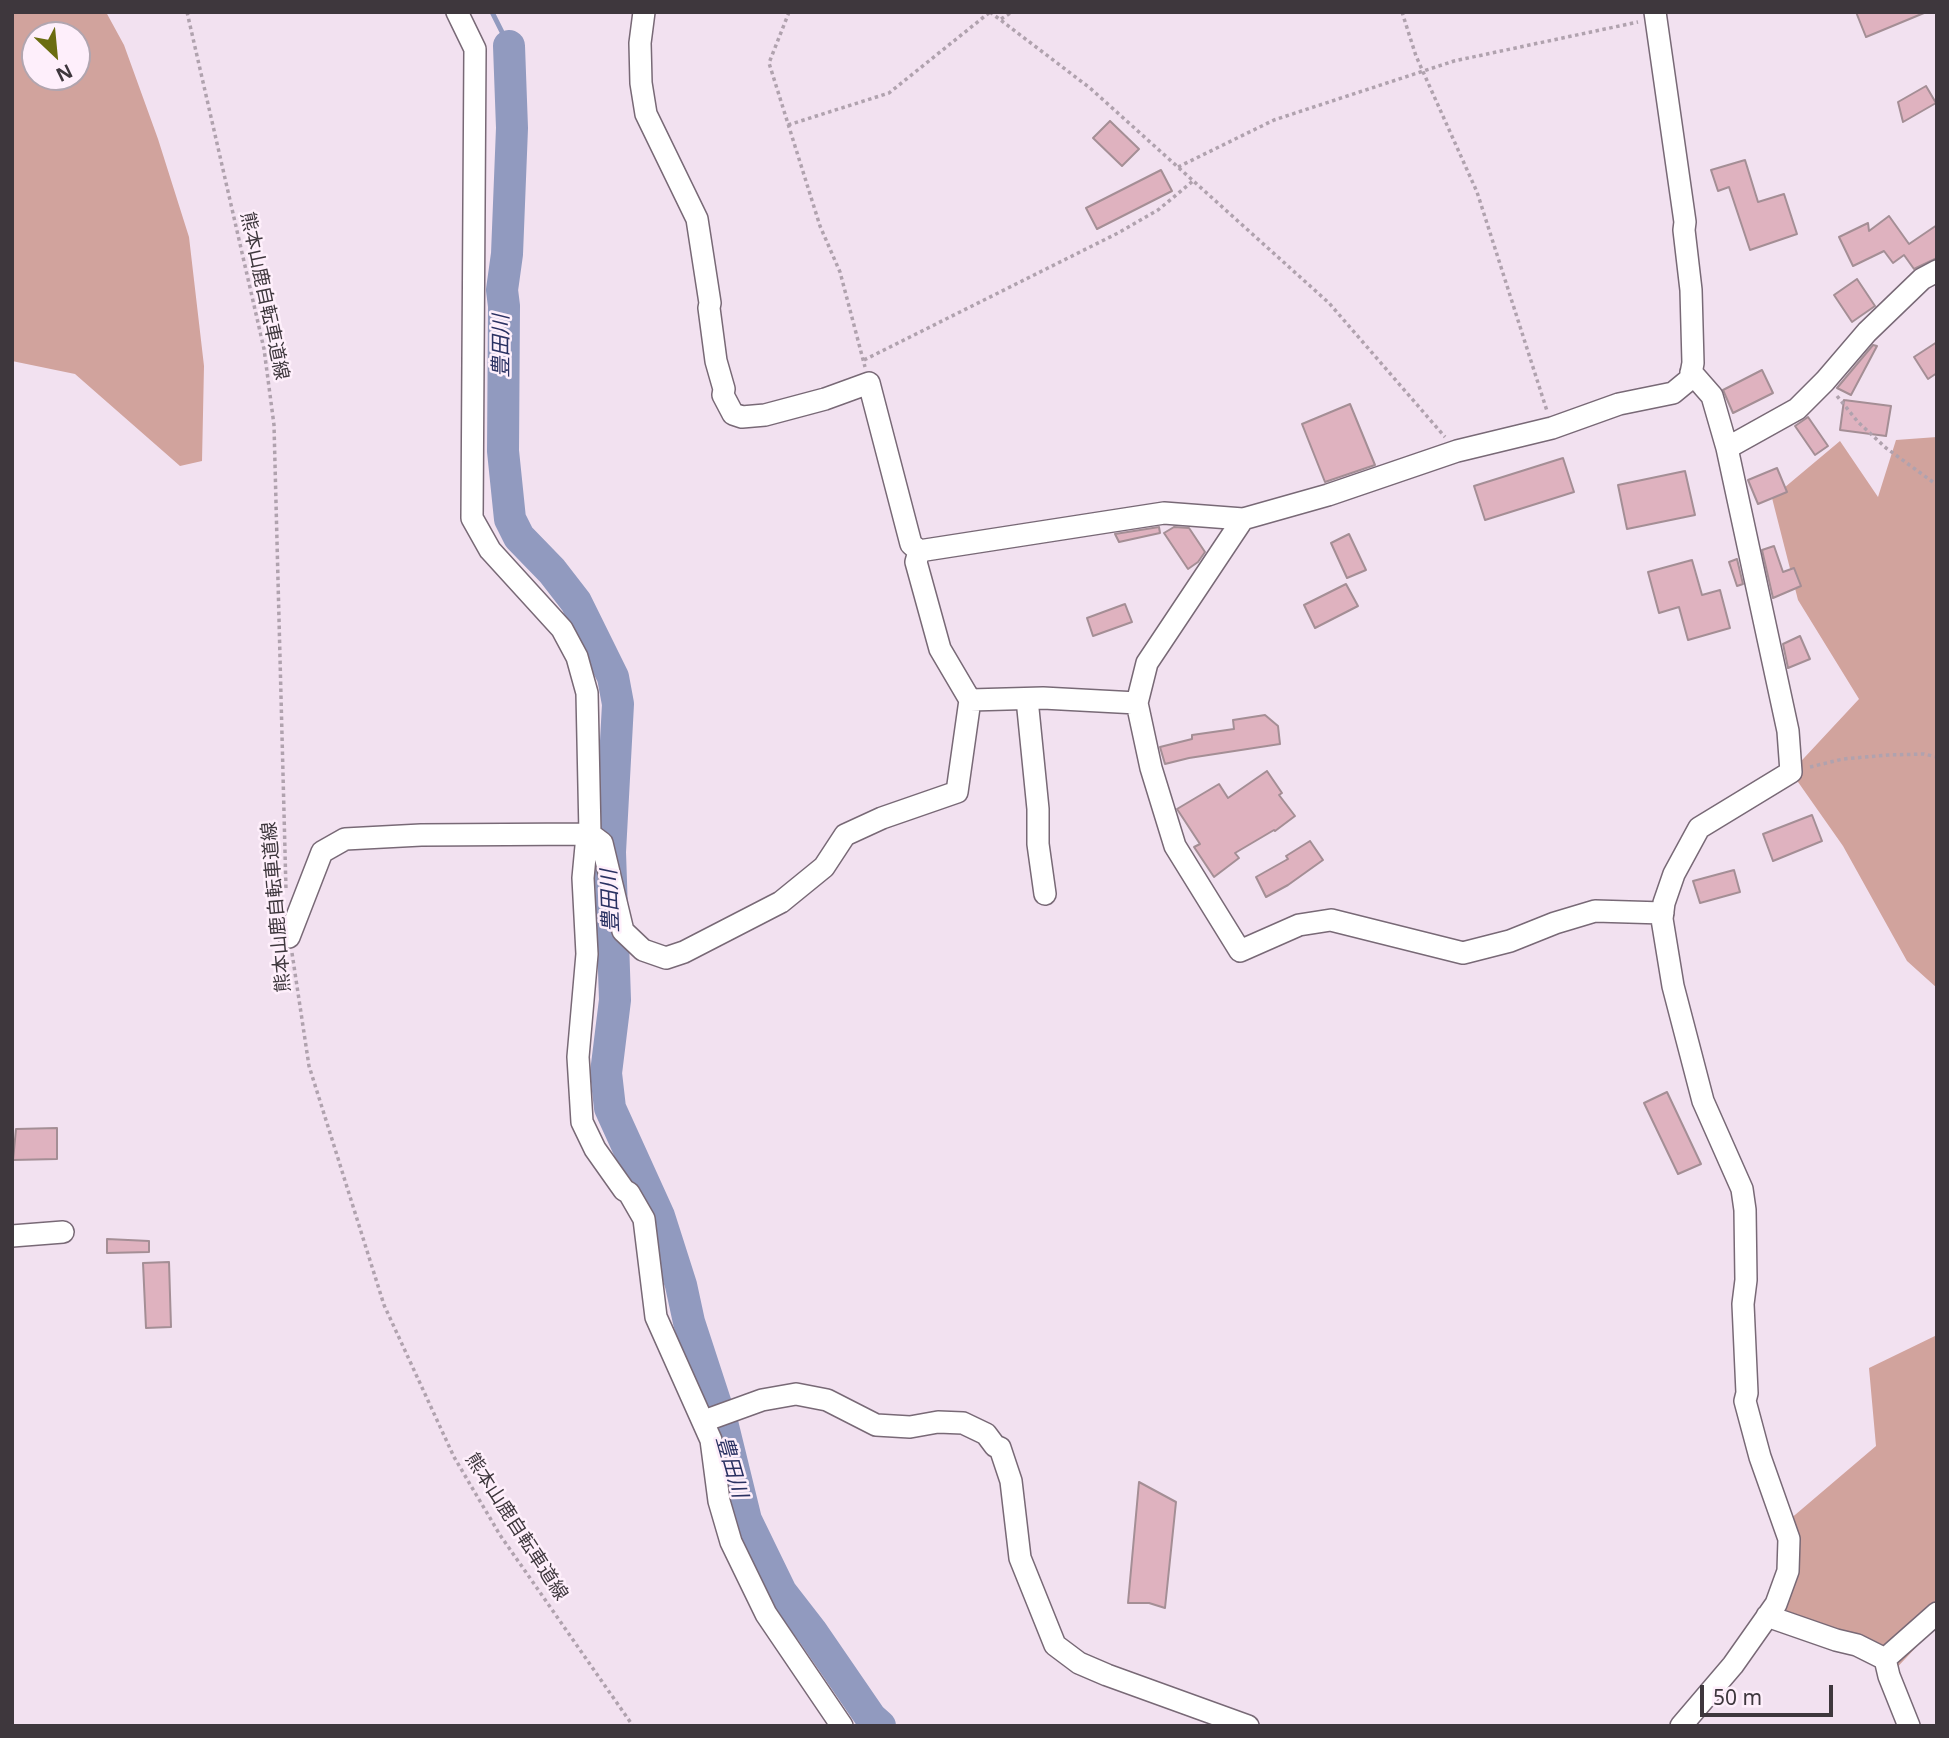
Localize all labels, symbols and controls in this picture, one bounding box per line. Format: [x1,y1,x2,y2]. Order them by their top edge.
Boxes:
north arrow [21,21,91,91]
text: N [52,58,77,88]
street label: 熊本山鹿自転車道線 [235,210,293,382]
water label: 豊田川 [489,315,515,377]
street label: 熊本山鹿自転車道線 [258,821,296,993]
water label: 豊田川 [597,869,625,933]
water label: 豊田川 [710,1433,752,1501]
street label: 熊本山鹿自転車道線 [460,1449,572,1605]
scale bar [1704,1672,1837,1716]
text: 50 m [1713,1683,1762,1711]

